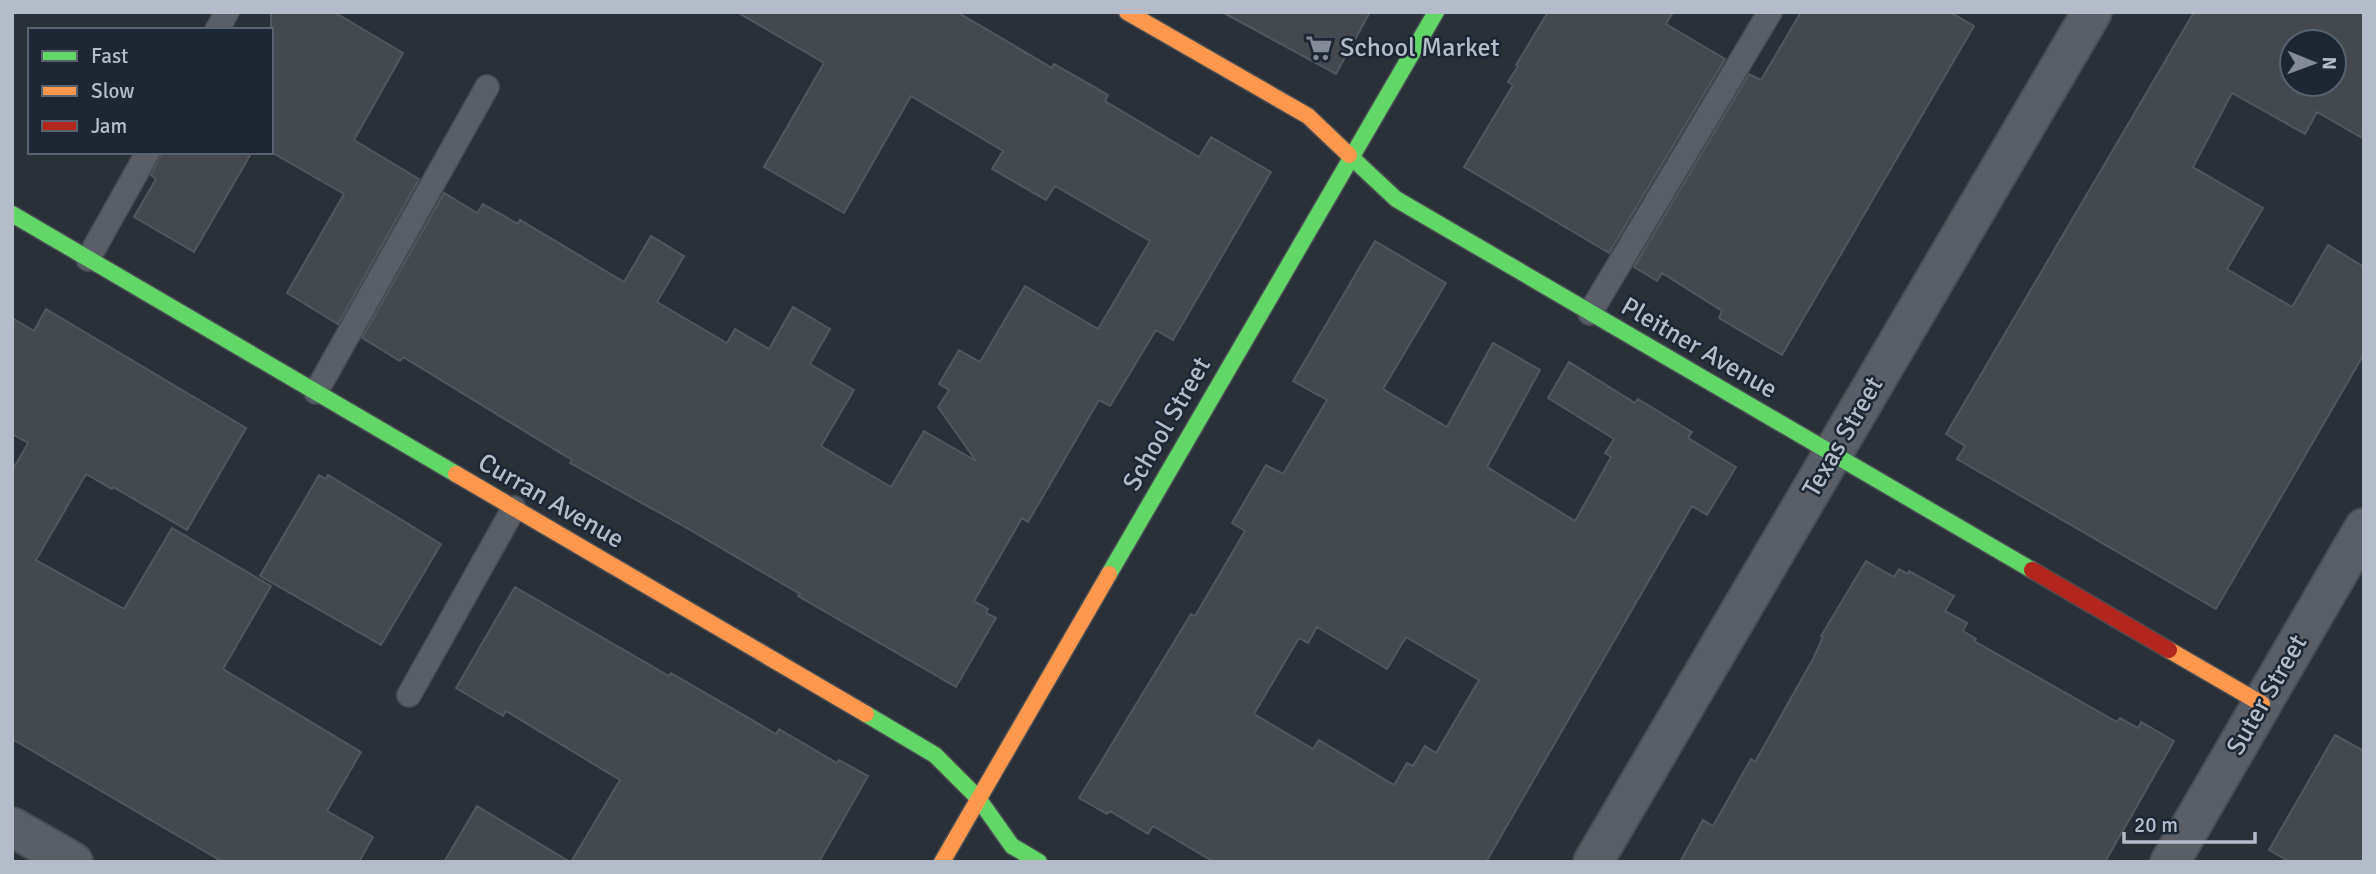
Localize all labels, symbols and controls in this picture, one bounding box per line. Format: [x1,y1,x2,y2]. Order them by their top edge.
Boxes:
legend [28,28,273,154]
north arrow [2278,28,2348,98]
place label: School Market [1340,32,1500,64]
supermarket icon: School Market [1304,33,1334,63]
text: Fast [91,43,128,69]
text: N [2317,56,2341,70]
text: Slow [91,78,135,104]
text: Jam [91,113,127,139]
street label: Pleitner Avenue [1615,290,1783,406]
street label: School Street [1116,351,1218,497]
street label: Texas Street [1796,371,1890,503]
street label: Curran Avenue [472,446,630,556]
street label: Suter Street [2220,629,2314,761]
scale bar [2124,800,2255,844]
text: 20 m [2134,812,2178,838]

